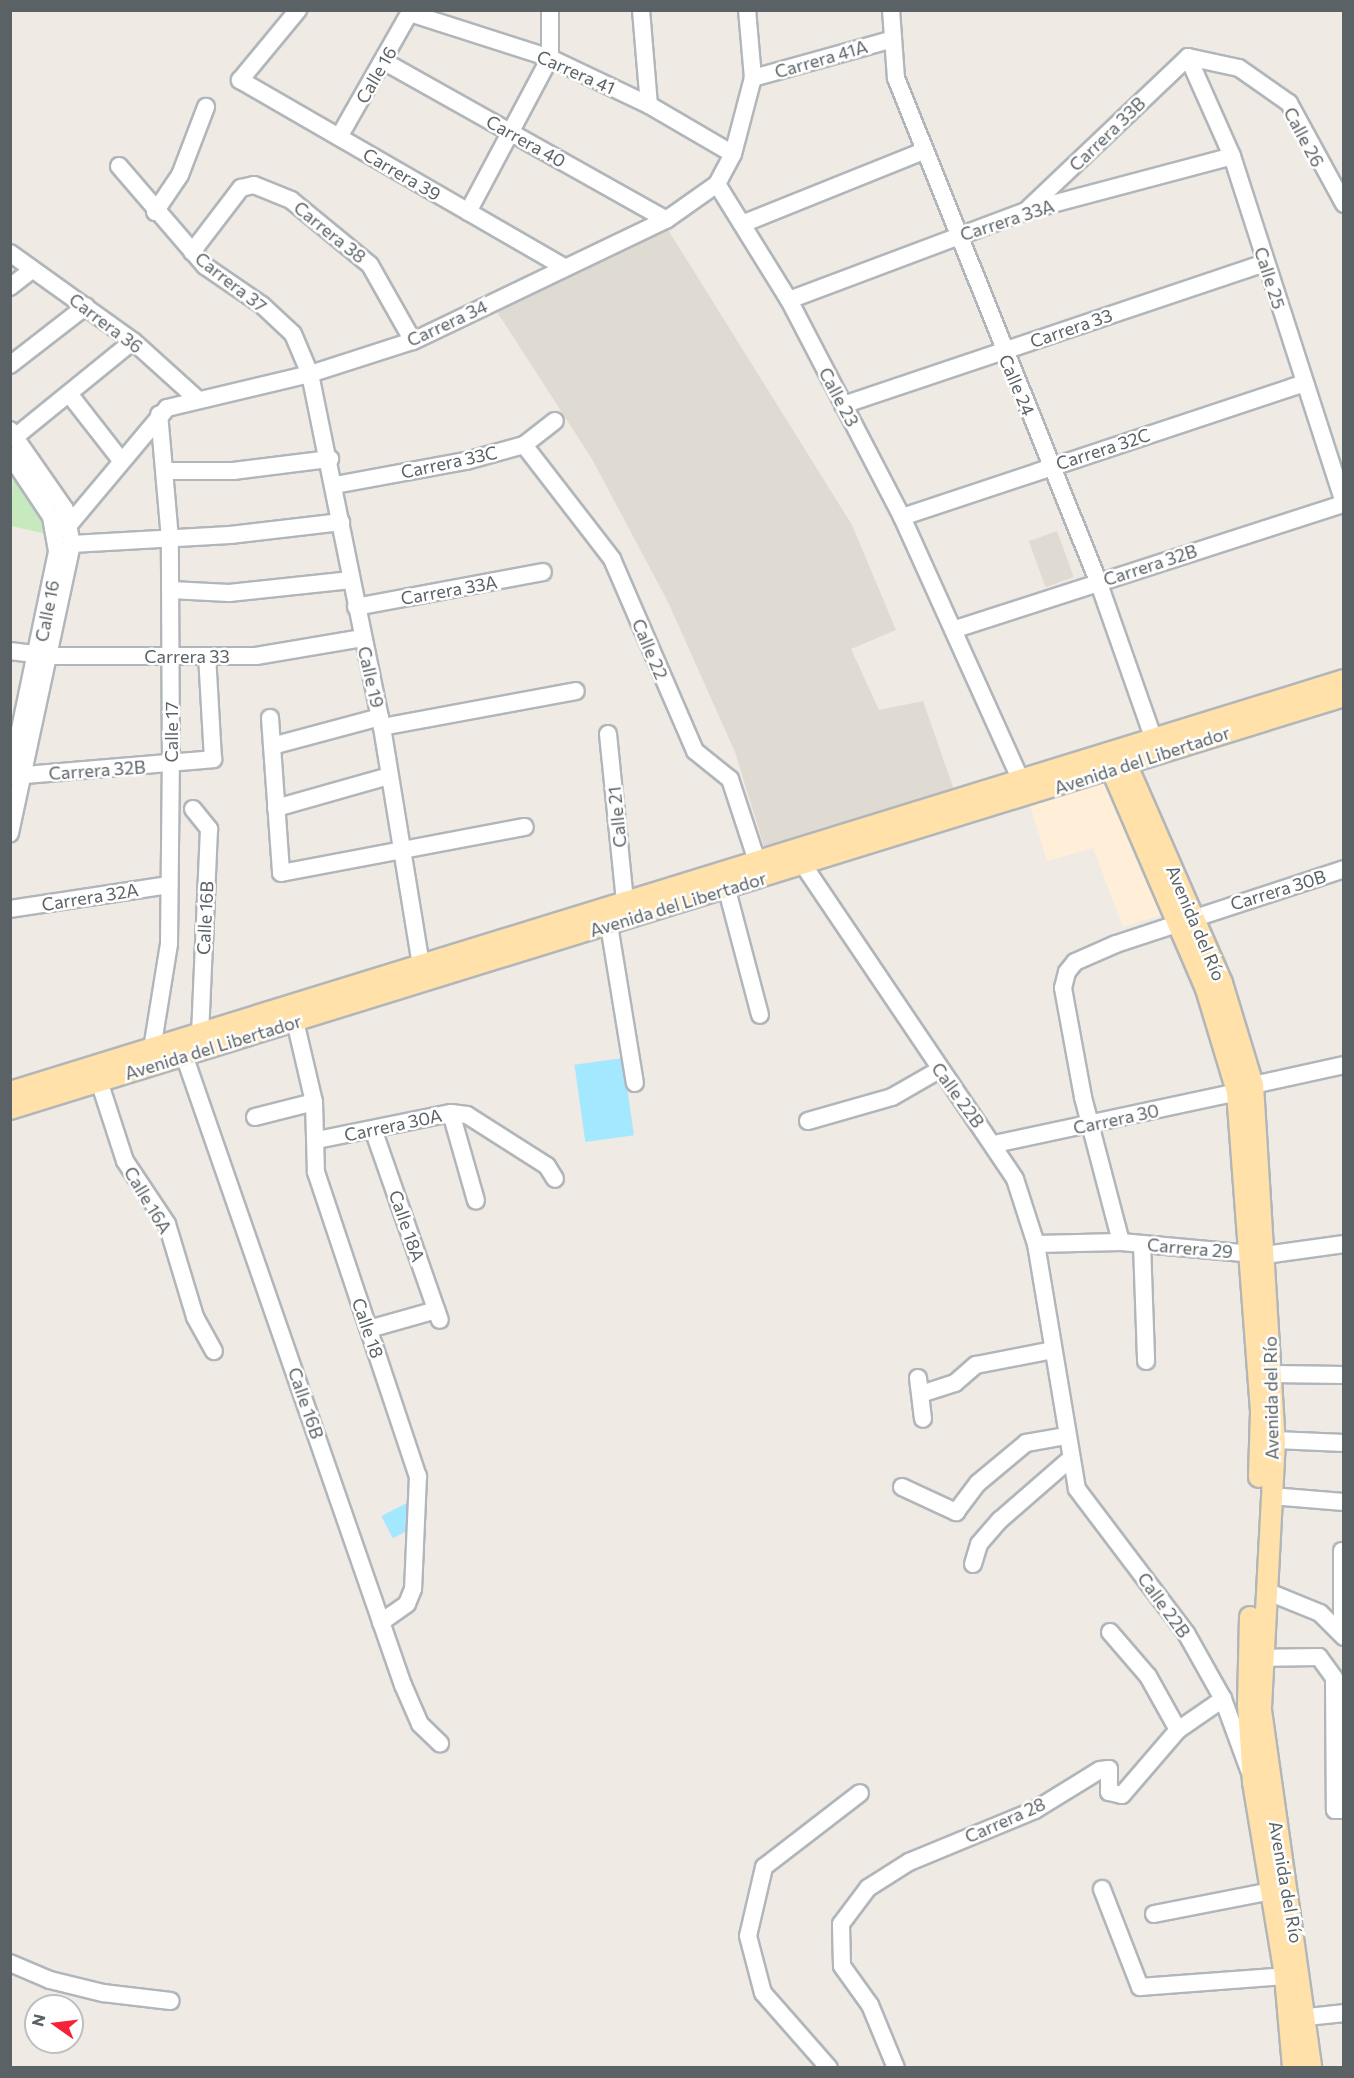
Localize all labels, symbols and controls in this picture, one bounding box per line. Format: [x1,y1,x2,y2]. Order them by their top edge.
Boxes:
street label: Carrera 41A [772,35,870,83]
street label: Calle 16 [351,43,401,107]
street label: Carrera 41 [534,45,618,99]
street label: Carrera 33B [1065,92,1149,176]
street label: Calle 26 [1279,103,1329,171]
street label: Carrera 40 [482,110,570,172]
street label: Carrera 39 [359,143,445,205]
street label: Carrera 33A [957,195,1057,245]
street label: Carrera 38 [290,196,370,268]
street label: Calle 25 [1250,244,1290,312]
street label: Carrera 37 [191,247,271,317]
street label: Carrera 36 [65,288,147,358]
street label: Carrera 34 [403,295,491,351]
street label: Carrera 33 [1027,304,1115,352]
street label: Calle 24 [994,351,1040,419]
street label: Calle 23 [814,364,864,430]
street label: Carrera 32C [1053,424,1153,474]
street label: Carrera 33C [399,441,499,483]
street label: Carrera 32B [1101,540,1199,590]
street label: Carrera 33A [399,571,499,609]
street label: Calle 16 [30,578,64,644]
street label: Calle 22 [628,615,672,683]
street label: Calle 19 [353,644,389,710]
street label: Carrera 33 [144,645,230,667]
street label: Calle 17 [160,701,182,763]
street label: Avenida del Libertador [1051,721,1233,799]
street label: Carrera 32B [48,756,146,784]
street label: Calle 21 [603,785,631,849]
street label: Avenida del Río [1162,862,1230,984]
street label: Carrera 30B [1228,865,1328,915]
street label: Avenida del Libertador [587,867,769,941]
street label: Carrera 32A [40,879,140,915]
street label: Calle 16B [192,880,218,956]
street label: Avenida del Libertador [122,1010,304,1084]
street label: Calle 22B [927,1058,989,1132]
street label: Carrera 30 [1071,1099,1161,1139]
street label: Carrera 30A [342,1104,444,1146]
street label: Calle 16A [120,1163,176,1237]
street label: Calle 18A [385,1187,429,1265]
street label: Carrera 29 [1146,1233,1234,1263]
street label: Calle 18 [348,1295,388,1361]
street label: Avenida del Río [1259,1336,1283,1460]
street label: Calle 16B [284,1364,328,1442]
street label: Calle 22B [1133,1568,1195,1642]
street label: Carrera 28 [961,1793,1049,1847]
street label: Avenida del Río [1265,1819,1307,1945]
north arrow [24,1994,84,2054]
text: N [27,2012,49,2028]

